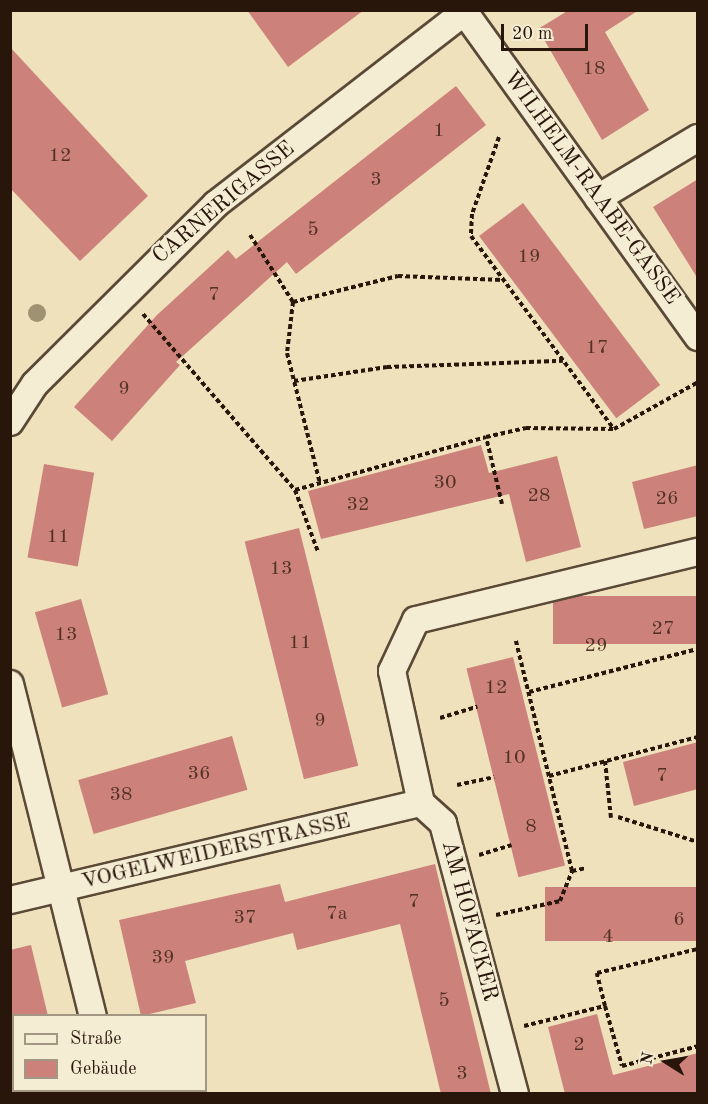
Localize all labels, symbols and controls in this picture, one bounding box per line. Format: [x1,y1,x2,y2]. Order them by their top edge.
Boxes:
scale bar [504,12,591,50]
text: 20 m [512,25,552,43]
house number: 18 [582,57,606,81]
street label: WILHELM-RAABE-GASSE [497,66,685,310]
house number: 1 [433,119,445,143]
street label: CARNERIGASSE [148,136,300,270]
house number: 12 [48,144,72,168]
house number: 3 [370,168,382,192]
house number: 5 [307,218,319,242]
house number: 19 [517,245,541,269]
house number: 7 [208,283,220,307]
house number: 17 [585,336,609,360]
house number: 9 [118,377,130,401]
house number: 30 [433,471,457,495]
house number: 28 [527,484,551,508]
house number: 26 [655,487,679,511]
house number: 32 [346,493,370,517]
house number: 11 [46,525,70,549]
house number: 13 [269,557,293,581]
house number: 27 [651,617,675,641]
house number: 13 [54,623,78,647]
house number: 11 [288,631,312,655]
house number: 29 [584,634,608,658]
house number: 12 [484,676,508,700]
house number: 9 [314,709,326,733]
house number: 10 [502,746,526,770]
house number: 36 [187,762,211,786]
house number: 7 [656,764,668,788]
house number: 38 [109,783,133,807]
street label: VOGELWEIDERSTRASSE [79,808,353,896]
house number: 8 [525,815,537,839]
street label: AM HOFACKER [435,838,503,1004]
house number: 7 [408,890,420,914]
house number: 7a [326,902,348,926]
house number: 37 [233,906,257,930]
house number: 6 [673,908,685,932]
house number: 4 [602,925,614,949]
house number: 39 [151,946,175,970]
house number: 5 [438,989,450,1013]
legend [12,1014,207,1092]
text: Straße [70,1030,121,1048]
north arrow [636,1032,696,1092]
house number: 2 [573,1033,585,1057]
text: N [639,1051,657,1066]
text: Gebäude [70,1060,137,1078]
house number: 3 [456,1062,468,1086]

